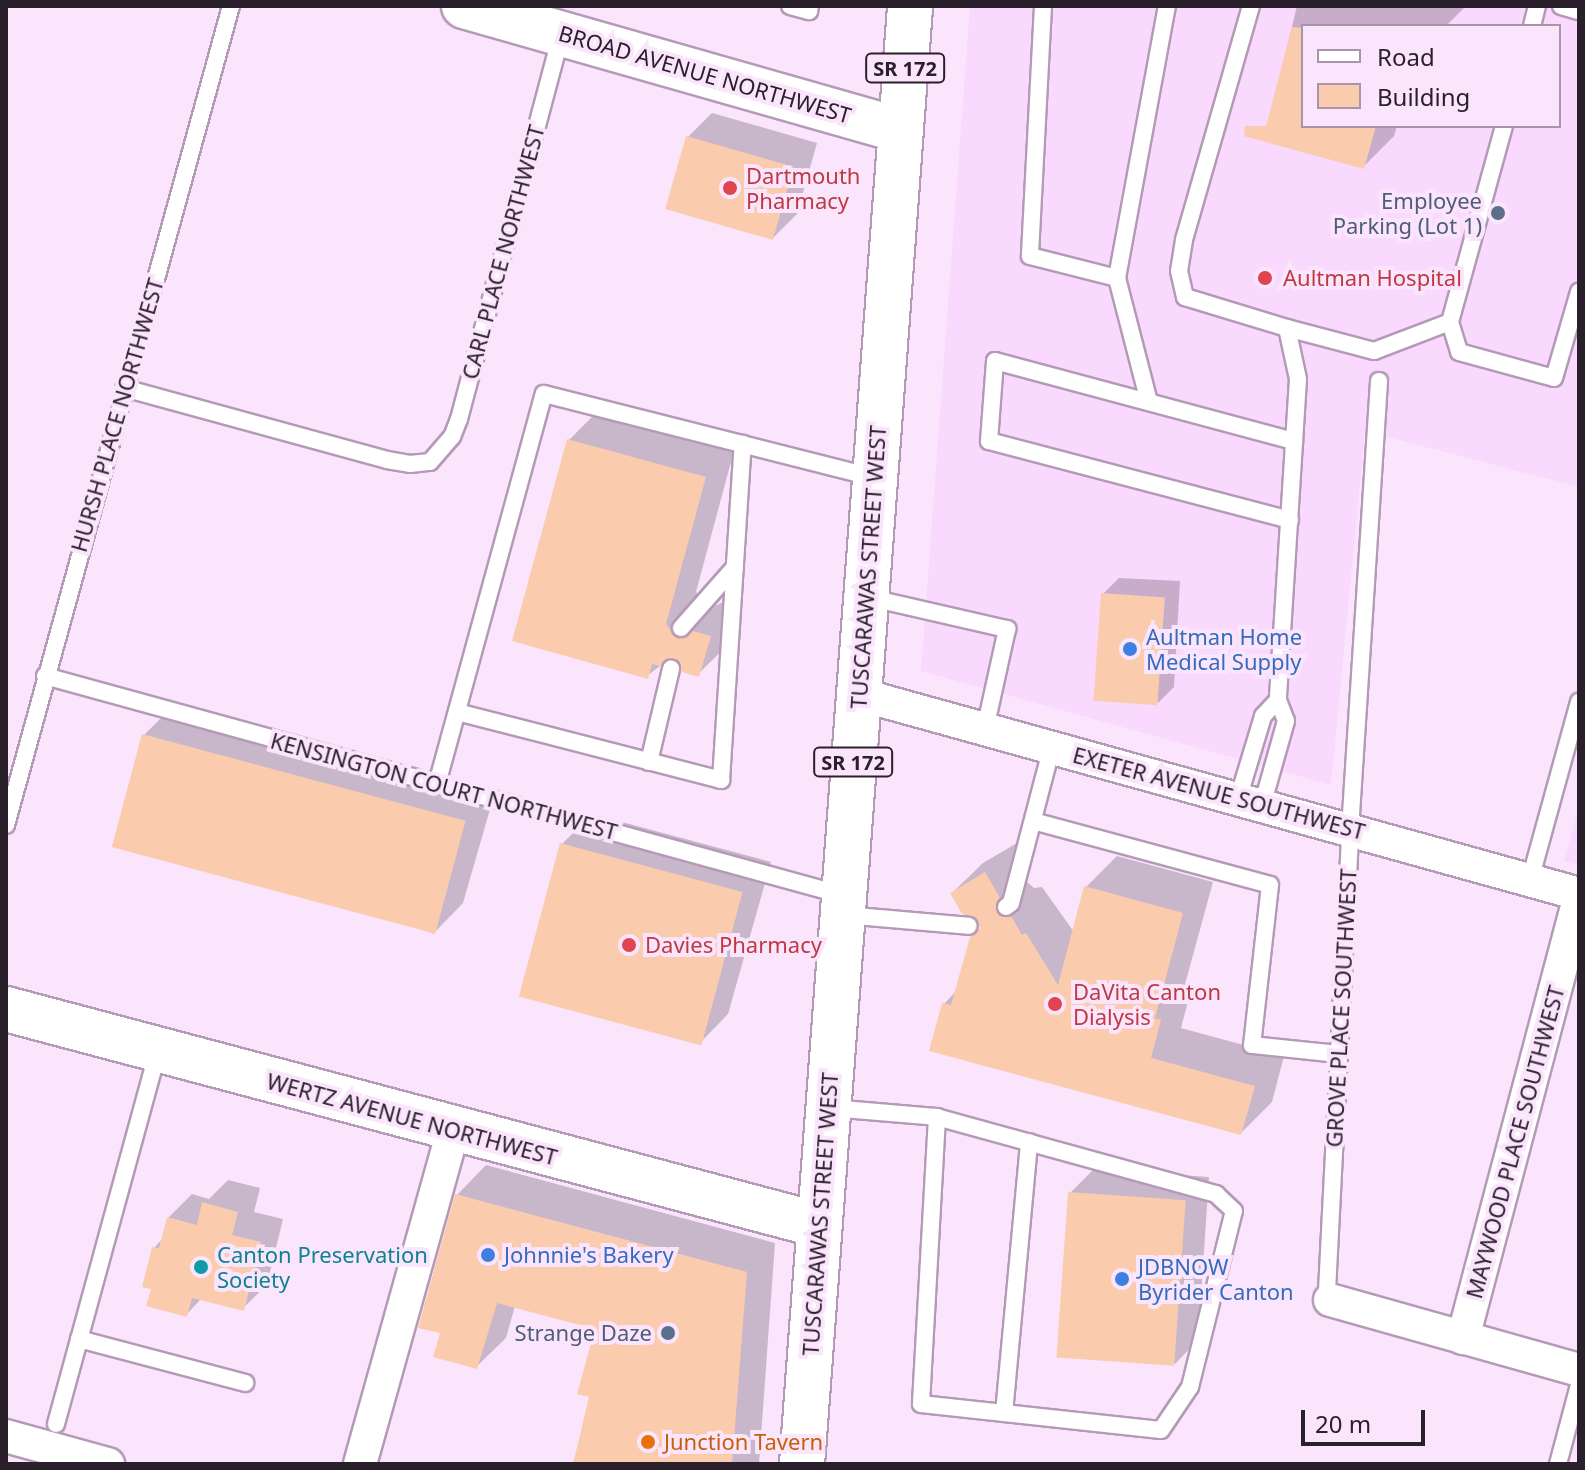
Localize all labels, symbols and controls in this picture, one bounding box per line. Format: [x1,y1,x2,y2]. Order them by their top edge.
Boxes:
street label: BROAD AVENUE NORTHWEST [556,20,854,128]
legend [1301,24,1561,128]
text: Road [1377,40,1435,73]
road number: SR 172 [865,52,945,84]
text: Building [1377,80,1470,113]
street label: CARL PLACE NORTHWEST [456,122,550,382]
place label: Dartmouth Pharmacy [746,162,860,214]
marker: Dartmouth Pharmacy [721,179,739,197]
place label: Employee Parking (Lot 1) [1333,187,1482,238]
marker: Employee Parking (Lot 1) [1489,204,1507,222]
place label: Aultman Hospital [1283,265,1462,291]
marker: Aultman Hospital [1254,267,1276,289]
street label: HURSH PLACE NORTHWEST [65,275,169,555]
street label: TUSCARAWAS STREET WEST [845,424,891,710]
place label: Aultman Home Medical Supply [1146,623,1302,674]
marker: Aultman Home Medical Supply [1121,640,1139,658]
street label: KENSINGTON COURT NORTHWEST [268,727,620,845]
street label: EXETER AVENUE SOUTHWEST [1070,741,1368,845]
road number: SR 172 [813,746,893,778]
street label: GROVE PLACE SOUTHWEST [1321,868,1361,1148]
place label: Davies Pharmacy [645,932,822,958]
marker: Davies Pharmacy [620,936,638,954]
place label: DaVita Canton Dialysis [1073,978,1221,1030]
street label: MAYWOOD PLACE SOUTHWEST [1460,983,1570,1301]
marker: DaVita Canton Dialysis [1044,993,1066,1015]
street label: WERTZ AVENUE NORTHWEST [264,1068,560,1170]
street label: TUSCARAWAS STREET WEST [797,1071,843,1357]
place label: Canton Preservation Society [217,1241,428,1292]
place label: Johnnie's Bakery [504,1242,674,1268]
marker: Johnnie's Bakery [479,1246,497,1264]
place label: JDBNOW Byrider Canton [1138,1253,1294,1304]
marker: Canton Preservation Society [192,1258,210,1276]
marker: JDBNOW Byrider Canton [1113,1270,1131,1288]
place label: Strange Daze [515,1320,652,1346]
marker: Strange Daze [659,1324,677,1342]
scale bar [1305,1394,1429,1444]
text: 20 m [1315,1407,1371,1440]
place label: Junction Tavern [664,1429,823,1455]
marker: Junction Tavern [639,1433,657,1451]

